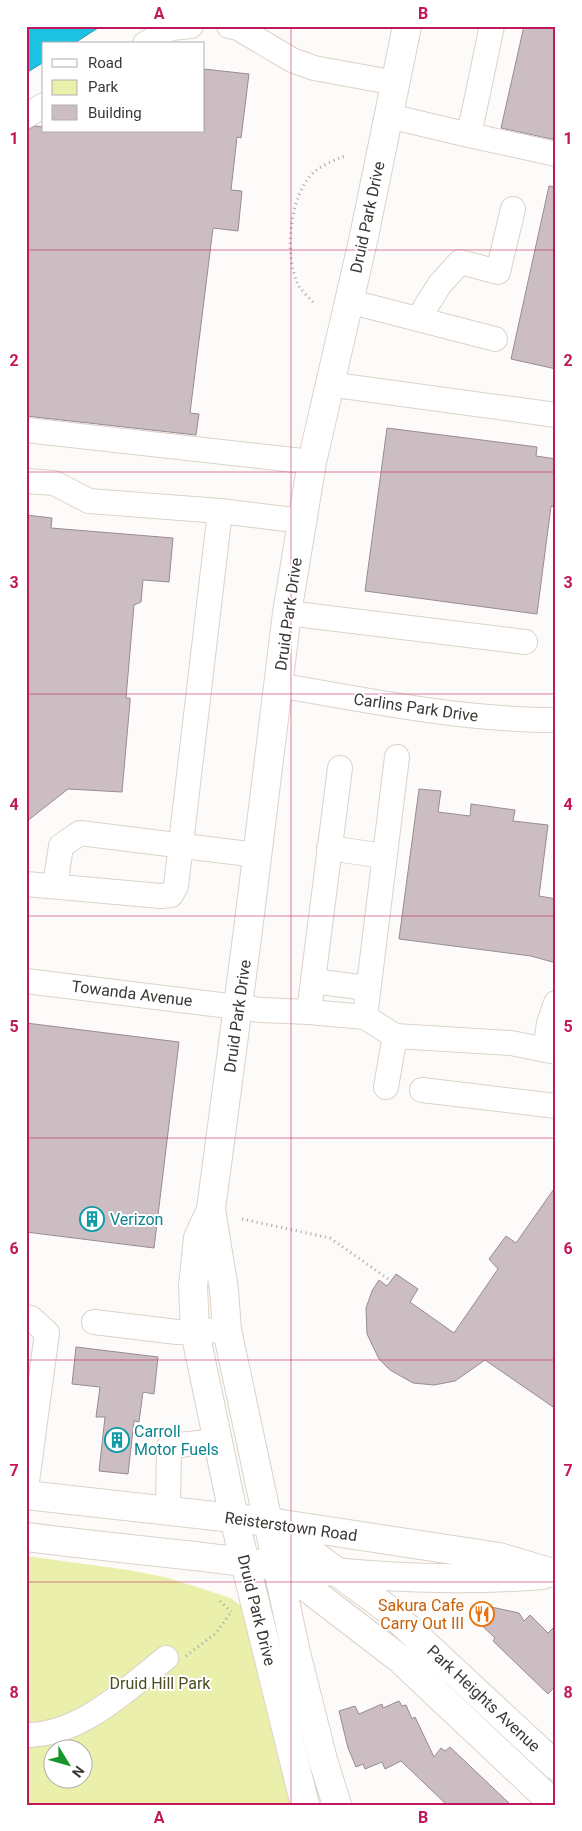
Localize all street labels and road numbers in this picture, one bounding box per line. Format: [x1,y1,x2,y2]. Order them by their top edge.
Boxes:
street label: Druid Park Drive [346,159,389,275]
street label: Druid Park Drive [271,556,306,672]
street label: Carlins Park Drive [352,689,479,726]
street label: Druid Park Drive [220,958,255,1074]
street label: Towanda Avenue [70,977,193,1010]
street label: Reisterstown Road [223,1508,358,1545]
street label: Druid Park Drive [234,1553,279,1668]
street label: Park Heights Avenue [423,1641,544,1756]

